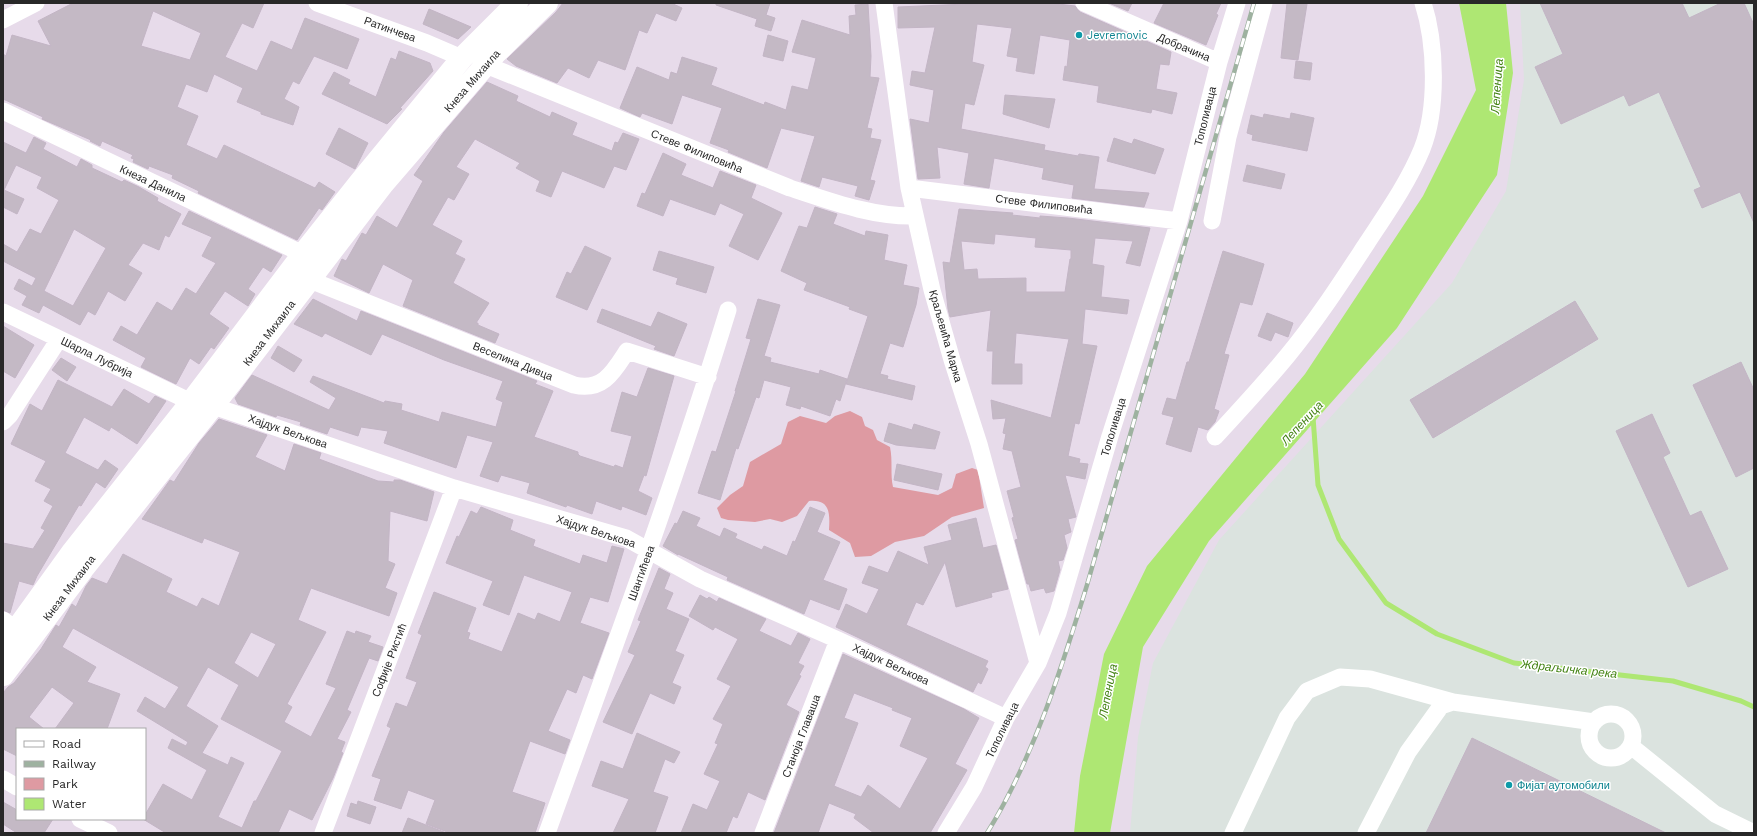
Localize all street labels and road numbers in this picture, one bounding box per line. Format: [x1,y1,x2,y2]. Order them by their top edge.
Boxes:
street label: Ратинчева [362,14,418,45]
street label: Добрачина [1155,31,1213,65]
street label: Кнеза Михаила [442,47,504,115]
street label: Тополиваца [1192,84,1219,147]
street label: Стеве Филиповића [649,127,745,176]
street label: Кнеза Данила [118,162,189,205]
street label: Стеве Филиповића [995,192,1094,217]
street label: Краљевића Марка [926,288,965,385]
street label: Кнеза Михаила [241,297,299,369]
street label: Шарла Лубрија [59,334,136,381]
street label: Веселина Дивца [471,340,555,384]
street label: Тополиваца [1098,395,1129,458]
street label: Хајдук Вељкова [247,412,330,451]
street label: Хајдук Вељкова [555,513,638,551]
street label: Шантићева [626,543,658,602]
street label: Кнеза Михаила [41,552,99,624]
street label: Софије Ристић [369,622,409,699]
street label: Хајдук Вељкова [851,641,932,688]
street label: Станоја Главаша [780,692,824,780]
street label: Тополиваца [983,699,1022,760]

